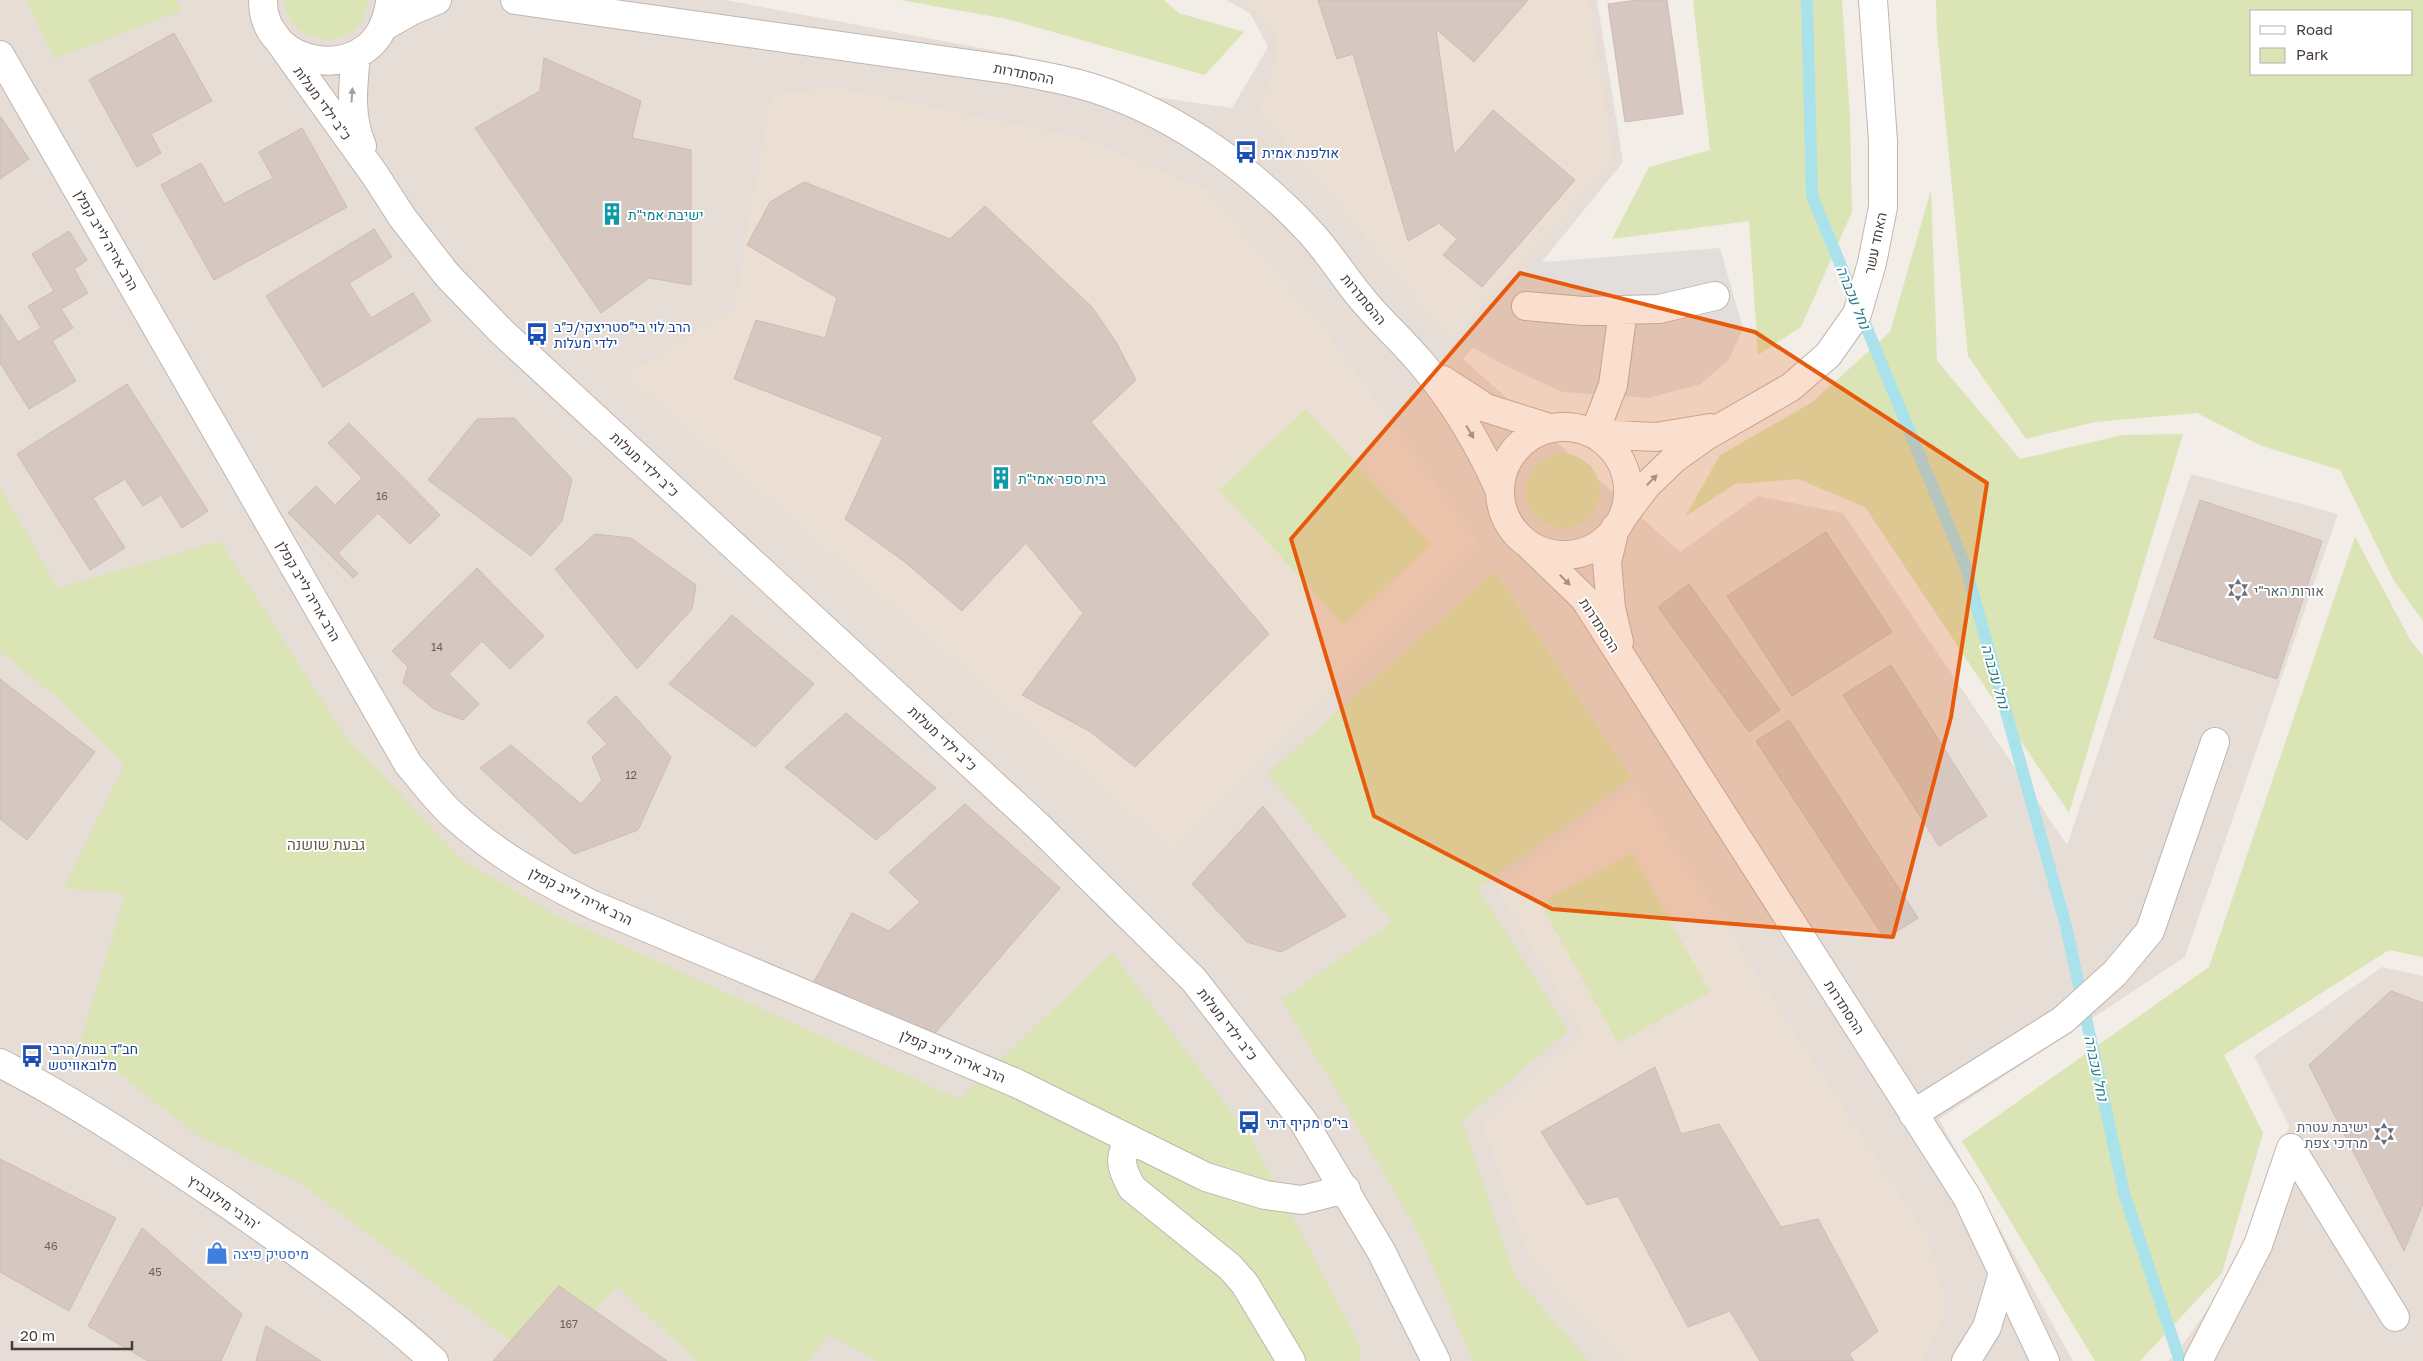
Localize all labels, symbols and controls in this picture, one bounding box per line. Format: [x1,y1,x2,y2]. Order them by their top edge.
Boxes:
legend [2250,10,2413,75]
text: Road [2296,20,2333,38]
text: Park [2296,45,2329,63]
street label: ההסתדרות [992,59,1056,87]
street label: כ"ב ילדי מעלות [290,63,356,143]
one-way arrow [349,87,357,103]
bus stop icon: אולפנת אמית [1233,139,1259,165]
place label: אולפנת אמית [1262,144,1339,161]
street label: הרב אריה לייב קפלן [71,187,143,293]
building icon: ישיבת אמי"ת [599,201,625,227]
place label: ישיבת אמי"ת [628,206,703,223]
street label: האחד עשר [1860,211,1890,275]
water label: נחל עכברה [1833,263,1875,333]
street label: ההסתדרות [1338,270,1390,328]
place label: הרב לוי בי״סטריצקי/כ״ב ילדי מעלות [554,318,691,351]
bus stop icon: הרב לוי בי״סטריצקי/כ״ב ילדי מעלות [524,321,550,347]
one-way arrow [1465,426,1475,439]
street label: כ"ב ילדי מעלות [607,428,683,500]
building icon: בית ספר אמי"ת [988,465,1014,491]
place label: בית ספר אמי"ת [1018,470,1107,487]
one-way arrow [1646,474,1658,486]
house number: 16 [376,489,388,502]
street label: הרב אריה לייב קפלן [273,538,345,644]
one-way arrow [1558,573,1570,585]
synagogue icon: אורות האר"י [2225,577,2251,603]
place label: אורות האר"י [2254,582,2324,599]
street label: ההסתדרות [1576,595,1624,655]
house number: 14 [431,640,443,653]
water label: נחל עכברה [1978,641,2014,712]
street label: כ"ב ילדי מעלות [905,702,981,774]
house number: 12 [625,768,637,781]
district label: גבעת שושנה [287,835,365,853]
street label: הרב אריה לייב קפלן [526,864,636,928]
street label: ההסתדרות [1821,977,1869,1037]
street label: כ"ב ילדי מעלות [1194,984,1262,1064]
street label: הרב אריה לייב קפלן [898,1026,1008,1086]
water label: נחל עכברה [2081,1033,2113,1104]
place label: חב״ד בנות/הרבי מלובאוויטש [48,1040,138,1073]
bus stop icon: חב״ד בנות/הרבי מלובאוויטש [19,1043,45,1069]
bus stop icon: בי״ס מקיף דתי [1236,1109,1262,1135]
place label: בי״ס מקיף דתי [1266,1114,1349,1131]
place label: ישיבת עטרת מרדכי צפת [2296,1118,2368,1151]
synagogue icon: ישיבת עטרת מרדכי צפת [2371,1121,2397,1147]
street label: הרבי מילובביץ' [185,1171,263,1233]
house number: 46 [44,1239,58,1252]
shop icon: מיסטיק פיצה [204,1240,230,1266]
place label: מיסטיק פיצה [233,1245,309,1262]
house number: 45 [148,1265,162,1278]
house number: 167 [560,1317,578,1330]
scale bar [12,1318,132,1350]
text: 20 m [20,1326,55,1344]

